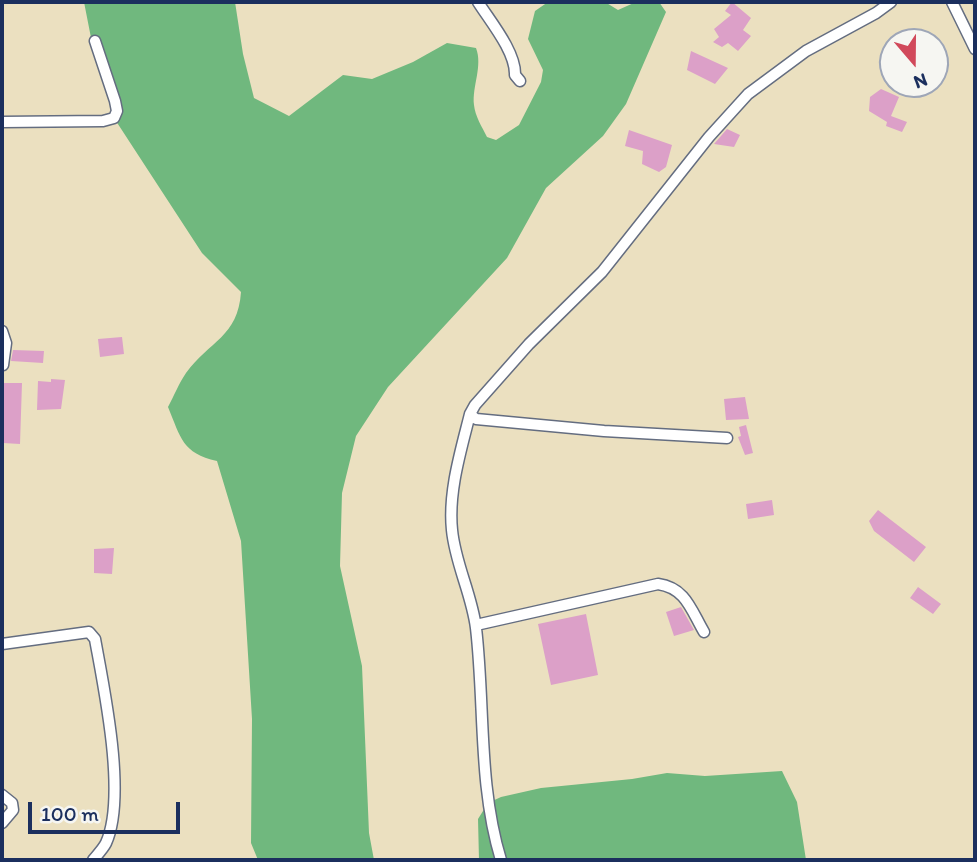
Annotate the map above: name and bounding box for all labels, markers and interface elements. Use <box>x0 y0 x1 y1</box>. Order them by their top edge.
north arrow <box>879 28 949 98</box>
text: N <box>911 68 931 94</box>
scale bar <box>32 788 184 832</box>
text: 100 m <box>41 801 99 826</box>

